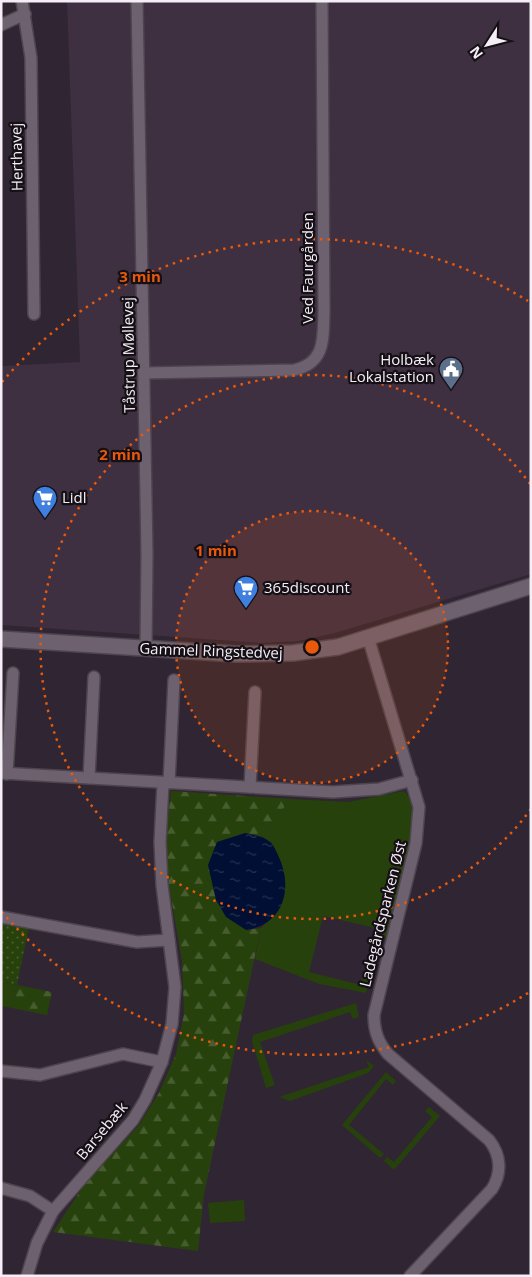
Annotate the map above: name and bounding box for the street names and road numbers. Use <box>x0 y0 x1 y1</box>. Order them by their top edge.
street label: Herthavej <box>5 123 27 191</box>
street label: Ved Faurgården <box>297 212 317 324</box>
street label: Tåstrup Møllevej <box>117 297 139 413</box>
street label: Gammel Ringstedvej <box>139 638 283 662</box>
street label: Ladegårdsparken Øst <box>354 839 410 989</box>
street label: Barsebæk <box>71 1097 131 1163</box>

